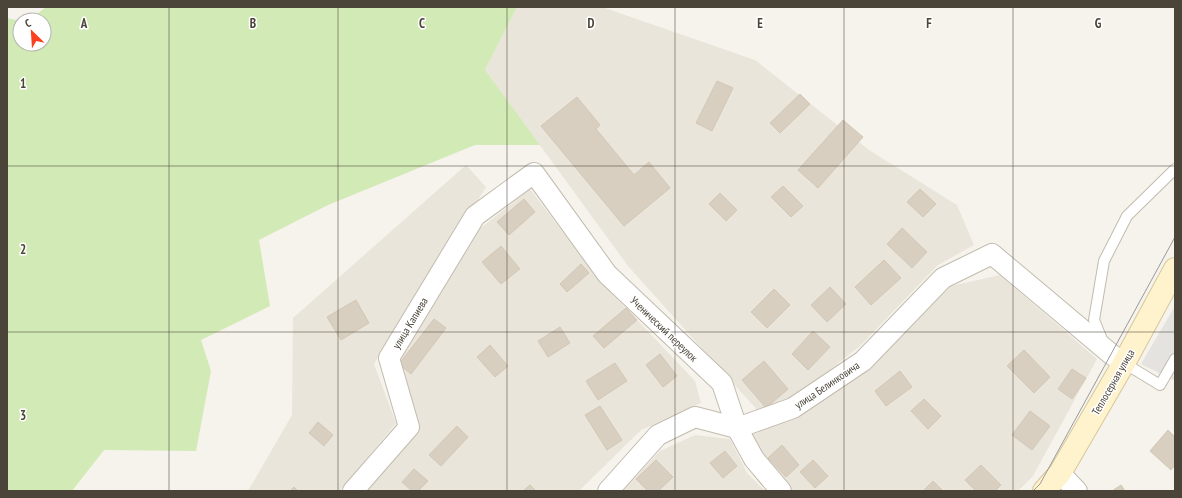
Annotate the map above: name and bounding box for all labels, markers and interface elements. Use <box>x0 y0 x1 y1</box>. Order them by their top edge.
north arrow <box>12 12 52 52</box>
text: A <box>80 15 88 32</box>
text: B <box>250 15 256 32</box>
text: C <box>419 15 425 32</box>
text: D <box>588 15 595 32</box>
text: E <box>757 15 763 32</box>
text: F <box>926 15 932 32</box>
text: G <box>1095 15 1102 32</box>
text: С <box>23 16 33 30</box>
text: 1 <box>20 75 26 92</box>
text: 2 <box>20 241 26 258</box>
street label: Ученический переулок <box>627 293 701 365</box>
street label: улица Капиева <box>389 295 431 351</box>
street label: Теплосерная улица <box>1089 347 1137 417</box>
street label: улица Белинковича <box>792 358 862 412</box>
text: 3 <box>20 407 26 424</box>

